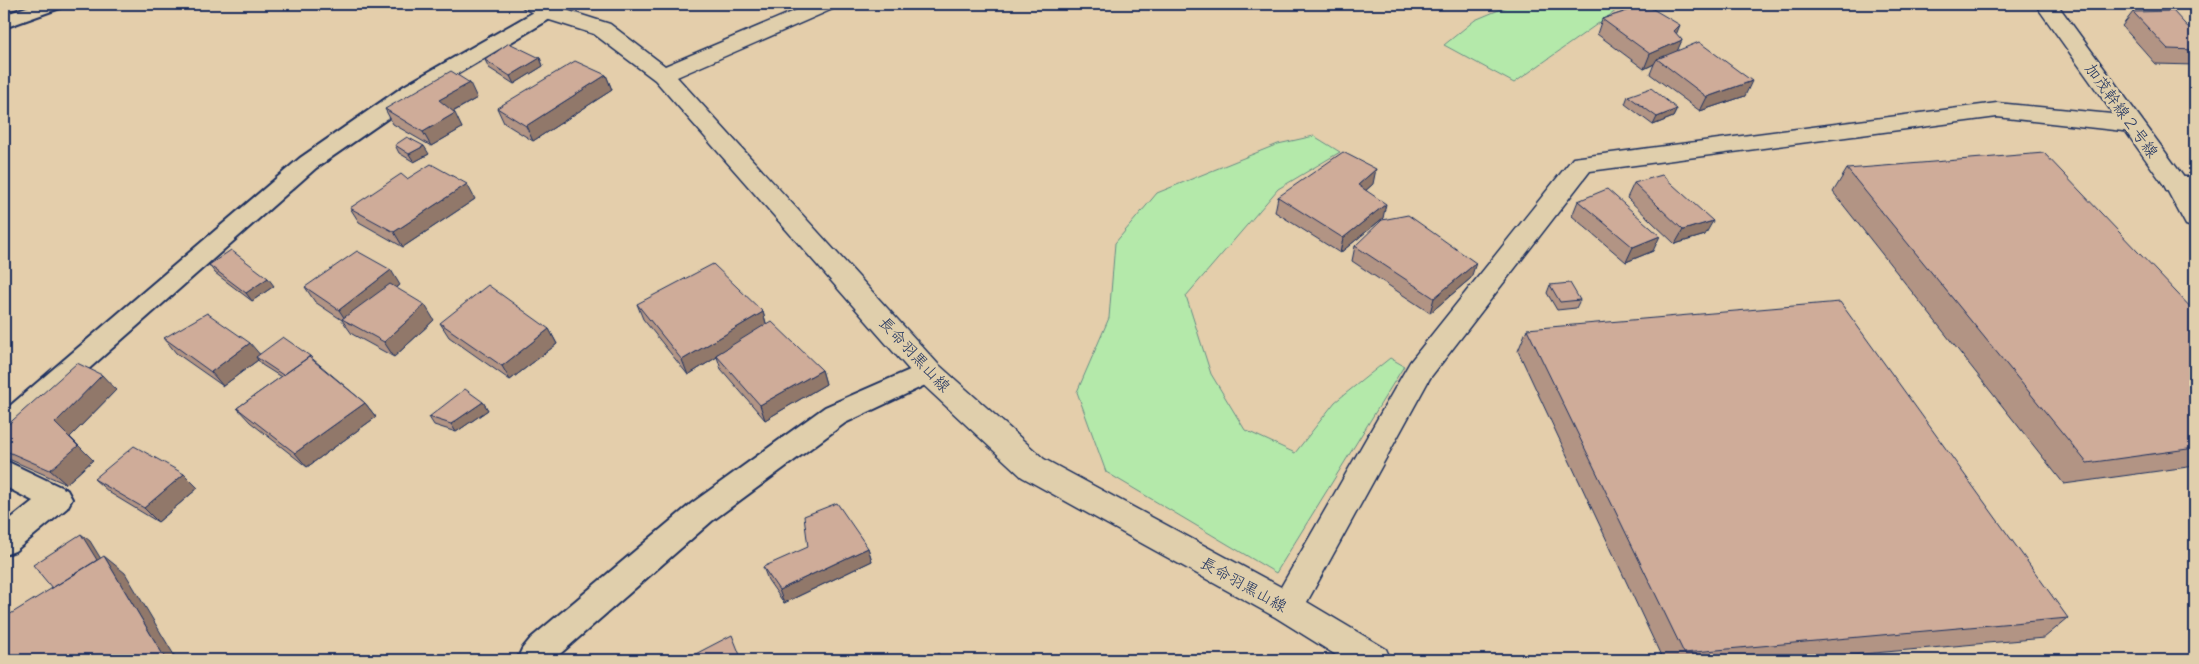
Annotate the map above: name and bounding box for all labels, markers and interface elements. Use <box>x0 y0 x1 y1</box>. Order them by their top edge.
street label: 加茂幹線２号線 <box>2078 58 2164 164</box>
street label: 長命羽黒山線 <box>872 311 956 399</box>
street label: 長命羽黒山線 <box>1195 551 1291 620</box>

